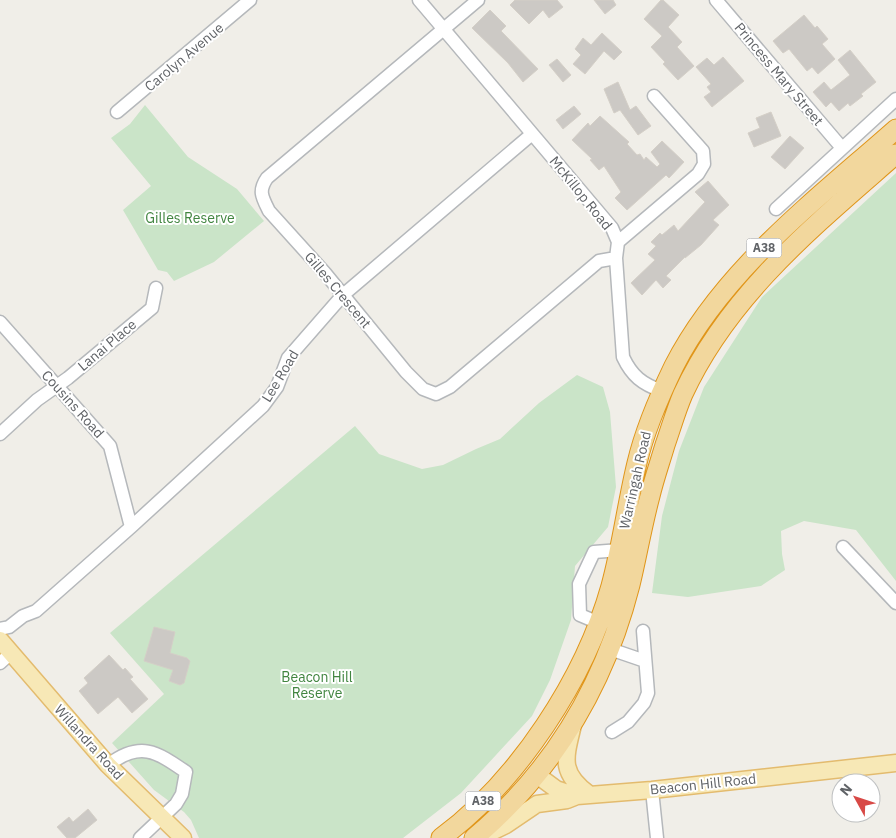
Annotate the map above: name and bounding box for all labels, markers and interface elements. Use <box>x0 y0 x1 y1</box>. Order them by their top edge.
street label: Carolyn Avenue <box>141 18 227 95</box>
street label: Princess Mary Street <box>731 19 827 129</box>
street label: McKillop Road <box>546 152 616 234</box>
park label: Gilles Reserve <box>145 209 235 227</box>
road number: A38 <box>746 238 782 258</box>
street label: Gilles Crescent <box>301 248 375 332</box>
street label: Lanai Place <box>74 315 140 375</box>
street label: Lee Road <box>257 347 303 405</box>
street label: Cousins Road <box>38 366 108 442</box>
street label: Warringah Road <box>615 429 655 531</box>
park label: Beacon Hill Reserve <box>281 668 353 702</box>
street label: Willandra Road <box>50 701 128 783</box>
street label: Beacon Hill Road <box>649 769 757 799</box>
north arrow <box>831 773 881 823</box>
text: N <box>836 780 856 799</box>
road number: A38 <box>466 791 500 810</box>

